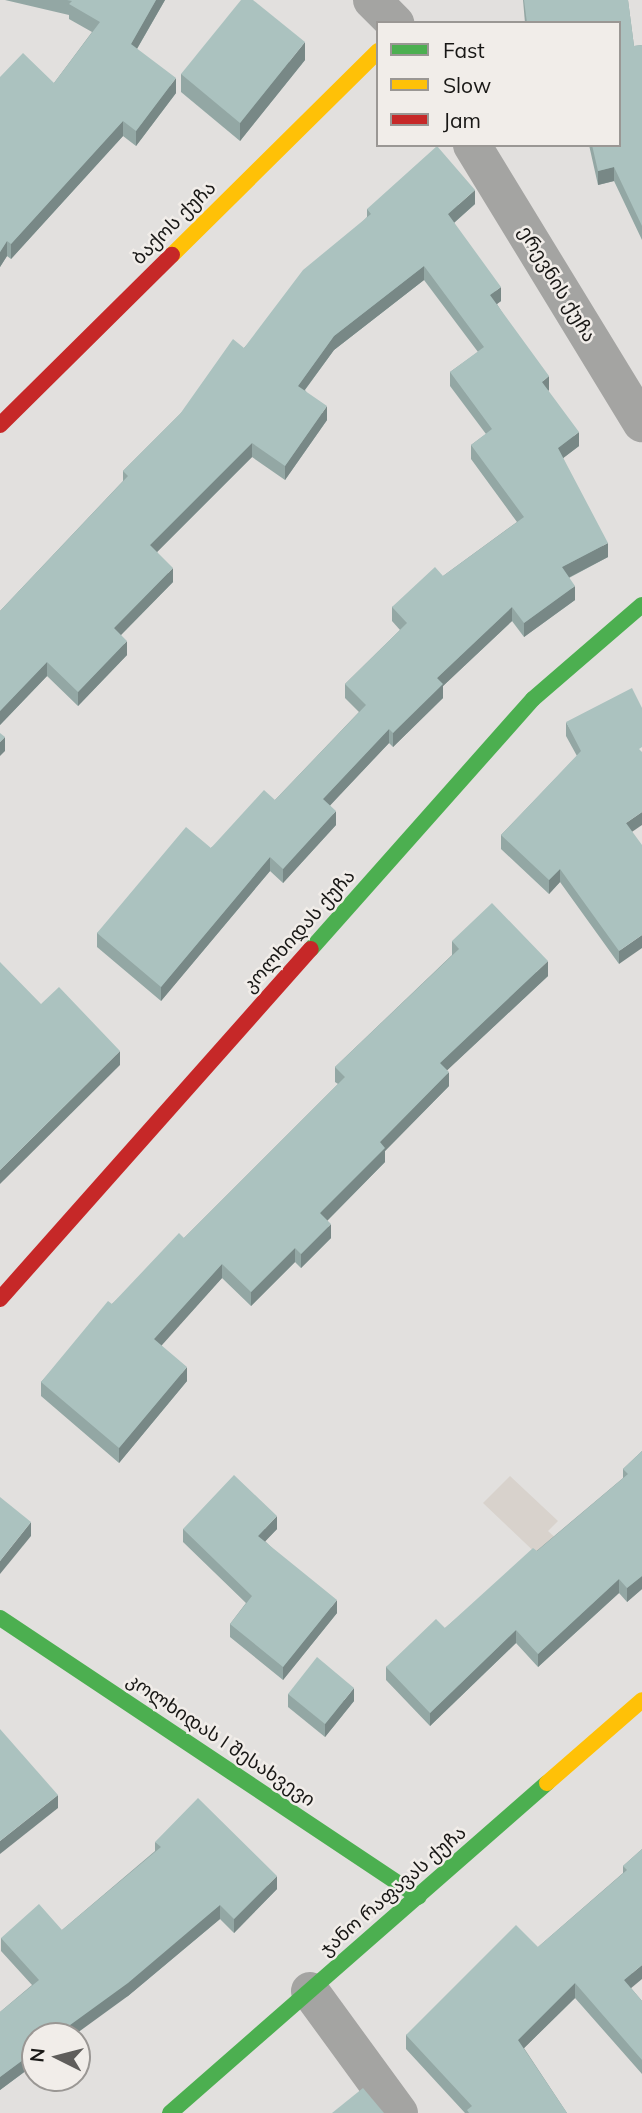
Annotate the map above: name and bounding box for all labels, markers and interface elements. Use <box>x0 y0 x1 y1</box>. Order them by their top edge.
legend <box>376 21 621 147</box>
text: Fast <box>443 37 485 63</box>
text: Slow <box>443 72 491 98</box>
text: Jam <box>443 107 481 133</box>
street label: ბაქოს ქუჩა <box>127 176 221 270</box>
street label: ერევნის ქუჩა <box>513 222 601 346</box>
street label: კოლხიდას ქუჩა <box>238 865 360 997</box>
street label: კოლხიდას I შესახვევი <box>123 1669 319 1811</box>
street label: ჯანო რაფავას ქუჩა <box>315 1821 471 1961</box>
north arrow <box>21 2022 91 2092</box>
text: N <box>24 2047 50 2063</box>

